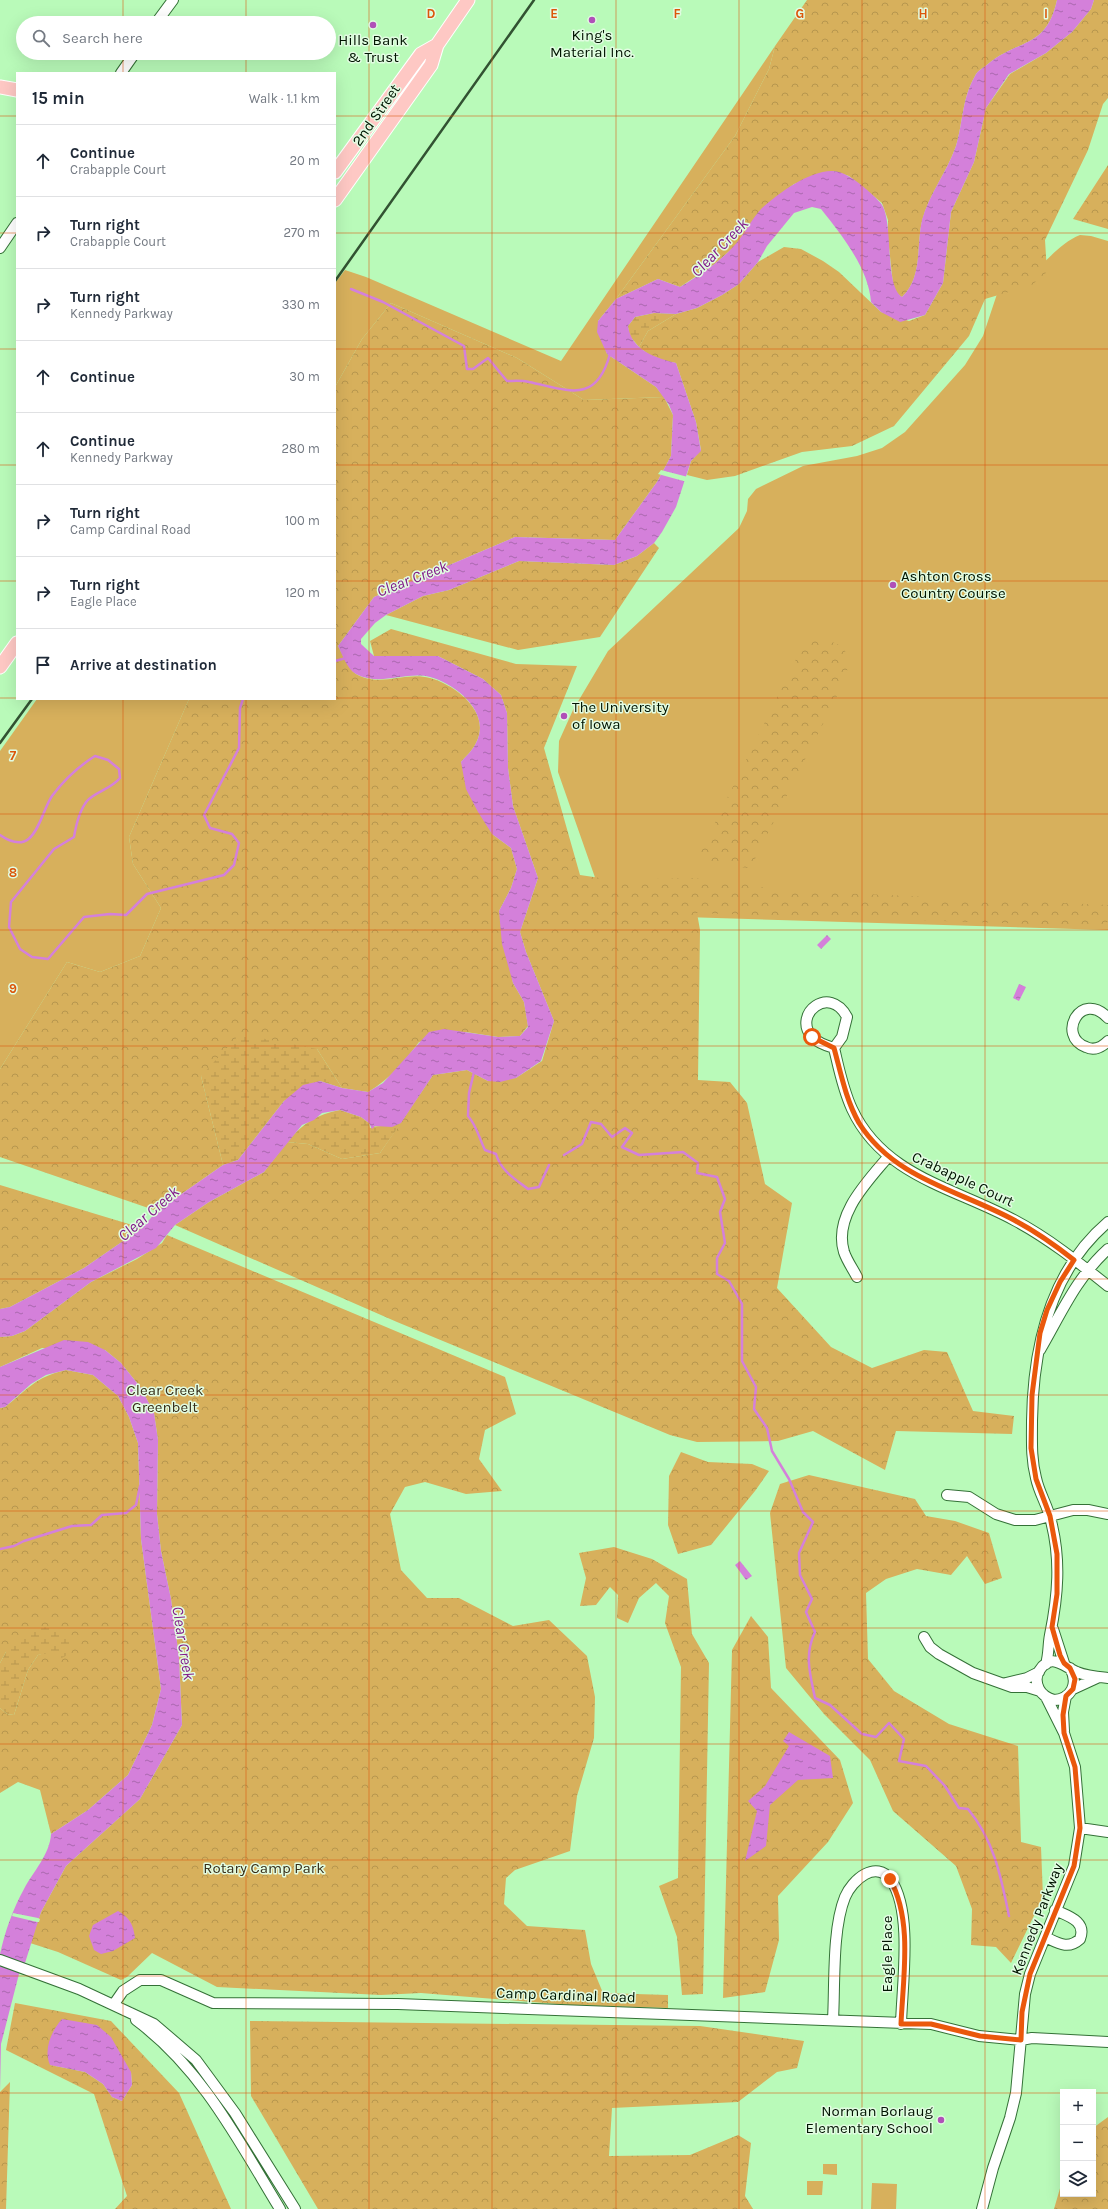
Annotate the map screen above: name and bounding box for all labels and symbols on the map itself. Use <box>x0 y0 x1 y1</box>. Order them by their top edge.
text: D <box>427 6 436 21</box>
text: E <box>550 6 558 21</box>
text: F <box>673 6 681 21</box>
text: G <box>796 6 804 21</box>
text: H <box>918 6 928 21</box>
text: I <box>1044 6 1048 21</box>
marker: King's Material Inc. <box>587 15 597 25</box>
marker: Hills Bank & Trust <box>368 20 378 30</box>
place label: King's Material Inc. <box>550 26 634 61</box>
place label: Hills Bank & Trust <box>338 31 408 66</box>
street label: 2nd Street <box>348 80 404 149</box>
water label: Clear Creek <box>687 213 753 281</box>
water label: Clear Creek <box>374 556 451 601</box>
place label: Ashton Cross Country Course <box>901 567 1006 602</box>
marker: Ashton Cross Country Course <box>888 580 898 590</box>
place label: The University of Iowa <box>572 698 669 733</box>
marker: The University of Iowa <box>559 711 569 721</box>
text: 7 <box>10 748 17 763</box>
text: 8 <box>9 865 17 880</box>
text: 9 <box>9 981 17 996</box>
route start <box>803 1028 821 1046</box>
street label: Crabapple Court <box>909 1147 1017 1211</box>
water label: Clear Creek <box>114 1181 183 1245</box>
park label: Clear Creek Greenbelt <box>127 1381 203 1416</box>
water label: Clear Creek <box>168 1605 199 1682</box>
park label: Rotary Camp Park <box>203 1859 325 1877</box>
street label: Kennedy Parkway <box>1007 1860 1067 1978</box>
route end <box>881 1870 899 1888</box>
street label: Eagle Place <box>878 1916 896 1992</box>
street label: Camp Cardinal Road <box>496 1984 636 2006</box>
place label: Norman Borlaug Elementary School <box>806 2102 934 2137</box>
marker: Norman Borlaug Elementary School <box>936 2115 946 2125</box>

